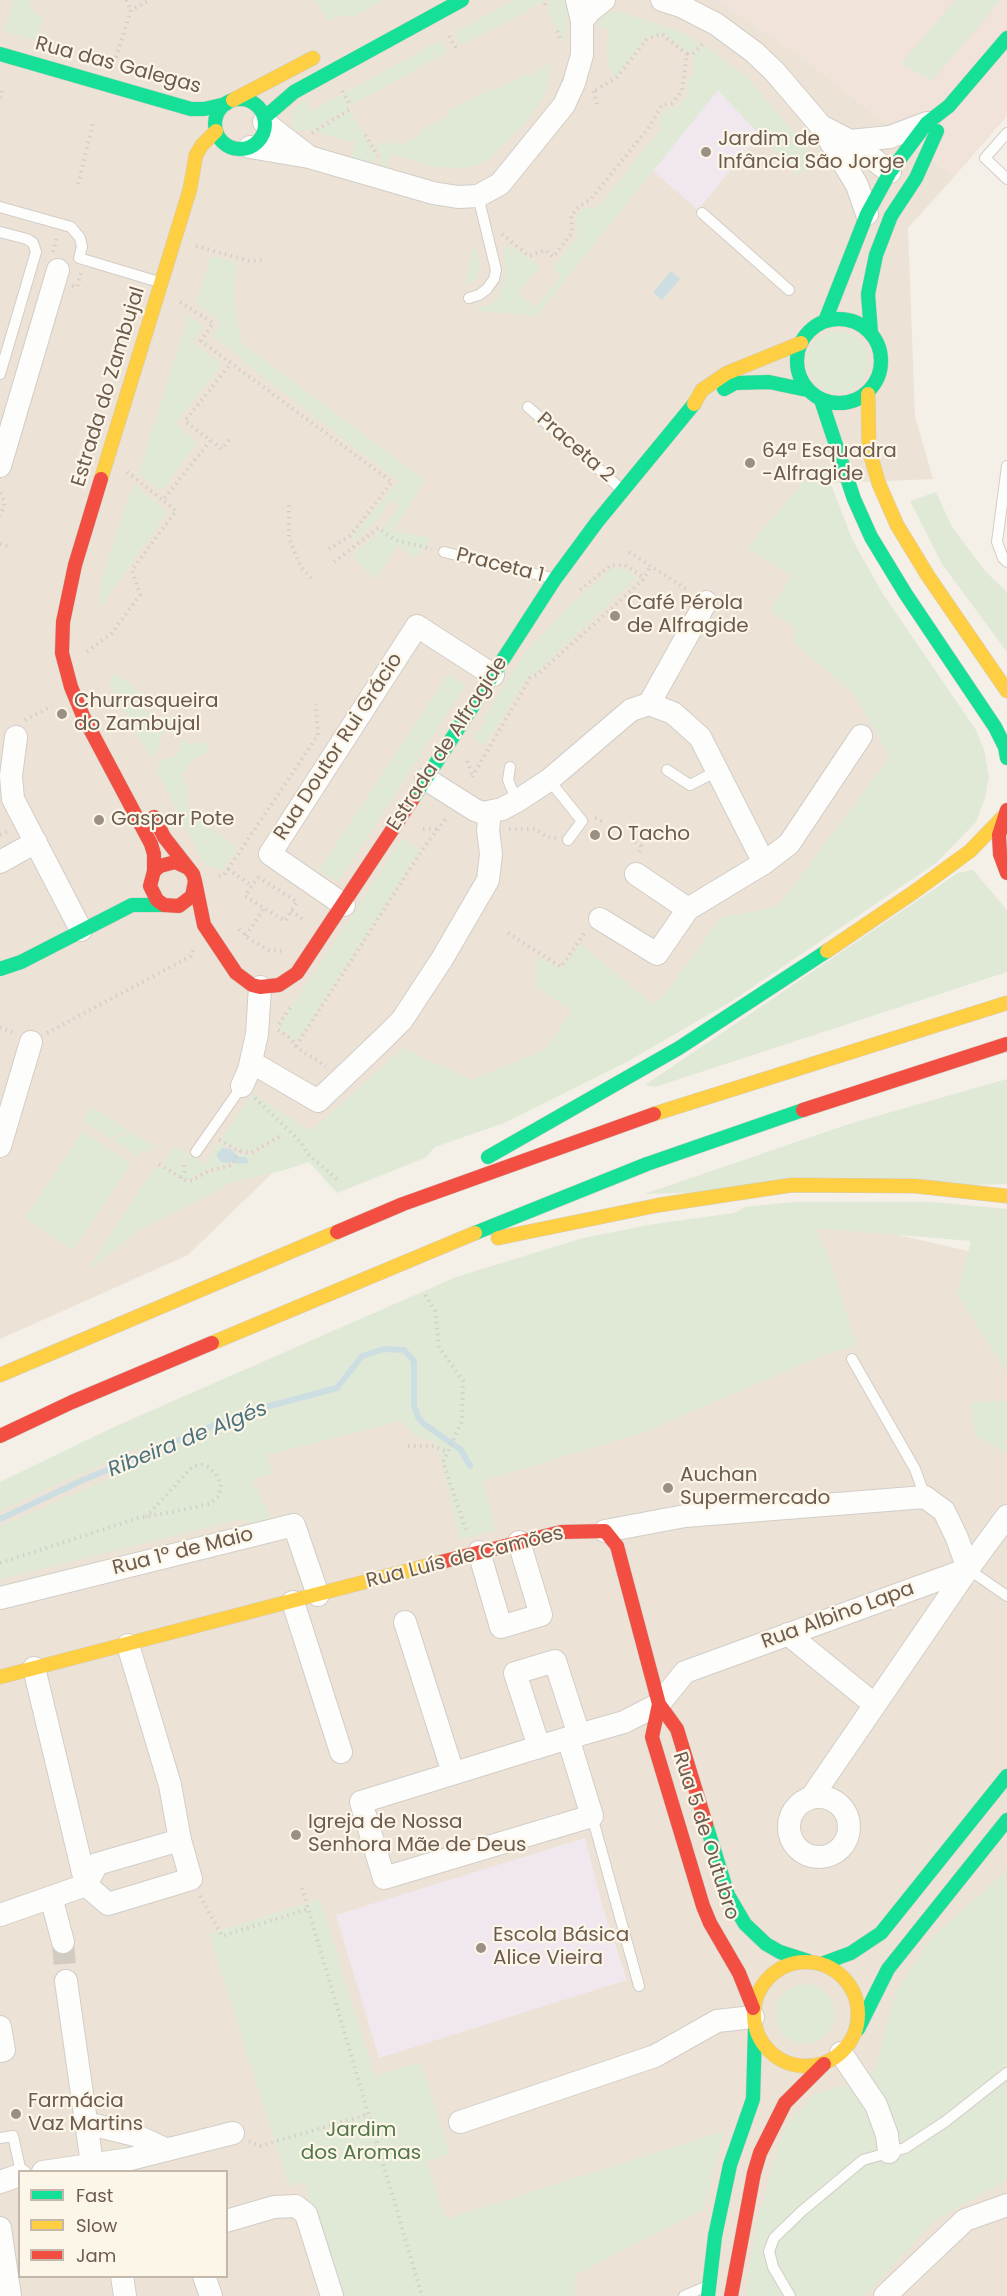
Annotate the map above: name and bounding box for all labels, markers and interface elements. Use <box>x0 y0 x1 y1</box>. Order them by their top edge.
street label: Rua das Galegas <box>33 32 203 100</box>
place label: Jardim de Infância São Jorge <box>718 128 905 175</box>
marker: Jardim de Infância São Jorge <box>699 145 713 159</box>
street label: Estrada do Zambujal <box>67 284 151 490</box>
street label: Praceta 2 <box>531 408 619 488</box>
place label: 64ª Esquadra -Alfragide <box>762 440 897 487</box>
marker: 64ª Esquadra -Alfragide <box>743 456 757 470</box>
street label: Praceta 1 <box>454 544 546 588</box>
place label: Café Pérola de Alfragide <box>627 592 749 639</box>
marker: Café Pérola de Alfragide <box>608 609 622 623</box>
street label: Rua Doutor Rui Grácio <box>270 649 408 845</box>
street label: Estrada de Alfragide <box>383 652 513 836</box>
place label: Churrasqueira do Zambujal <box>74 690 219 737</box>
marker: Churrasqueira do Zambujal <box>55 707 69 721</box>
place label: Gaspar Pote <box>111 808 234 832</box>
marker: Gaspar Pote <box>92 813 106 827</box>
place label: O Tacho <box>607 823 690 847</box>
marker: O Tacho <box>588 828 602 842</box>
water label: Ribeira de Algés <box>105 1397 271 1483</box>
place label: Auchan Supermercado <box>680 1464 830 1511</box>
marker: Auchan Supermercado <box>661 1481 675 1495</box>
street label: Rua Luís de Camões <box>364 1522 566 1594</box>
street label: Rua 1º de Maio <box>110 1523 256 1581</box>
street label: Rua Albino Lapa <box>758 1577 918 1655</box>
street label: Rua 5 de Outubro <box>666 1749 744 1923</box>
place label: Igreja de Nossa Senhora Mãe de Deus <box>308 1811 526 1858</box>
marker: Igreja de Nossa Senhora Mãe de Deus <box>289 1828 303 1842</box>
place label: Escola Básica Alice Vieira <box>493 1924 629 1971</box>
marker: Escola Básica Alice Vieira <box>474 1941 488 1955</box>
place label: Farmácia Vaz Martins <box>28 2090 143 2137</box>
marker: Farmácia Vaz Martins <box>9 2107 23 2121</box>
park label: Jardim dos Aromas <box>301 2119 421 2166</box>
legend <box>18 2170 228 2278</box>
text: Fast <box>76 2183 113 2208</box>
text: Slow <box>76 2213 117 2238</box>
text: Jam <box>76 2243 116 2268</box>

